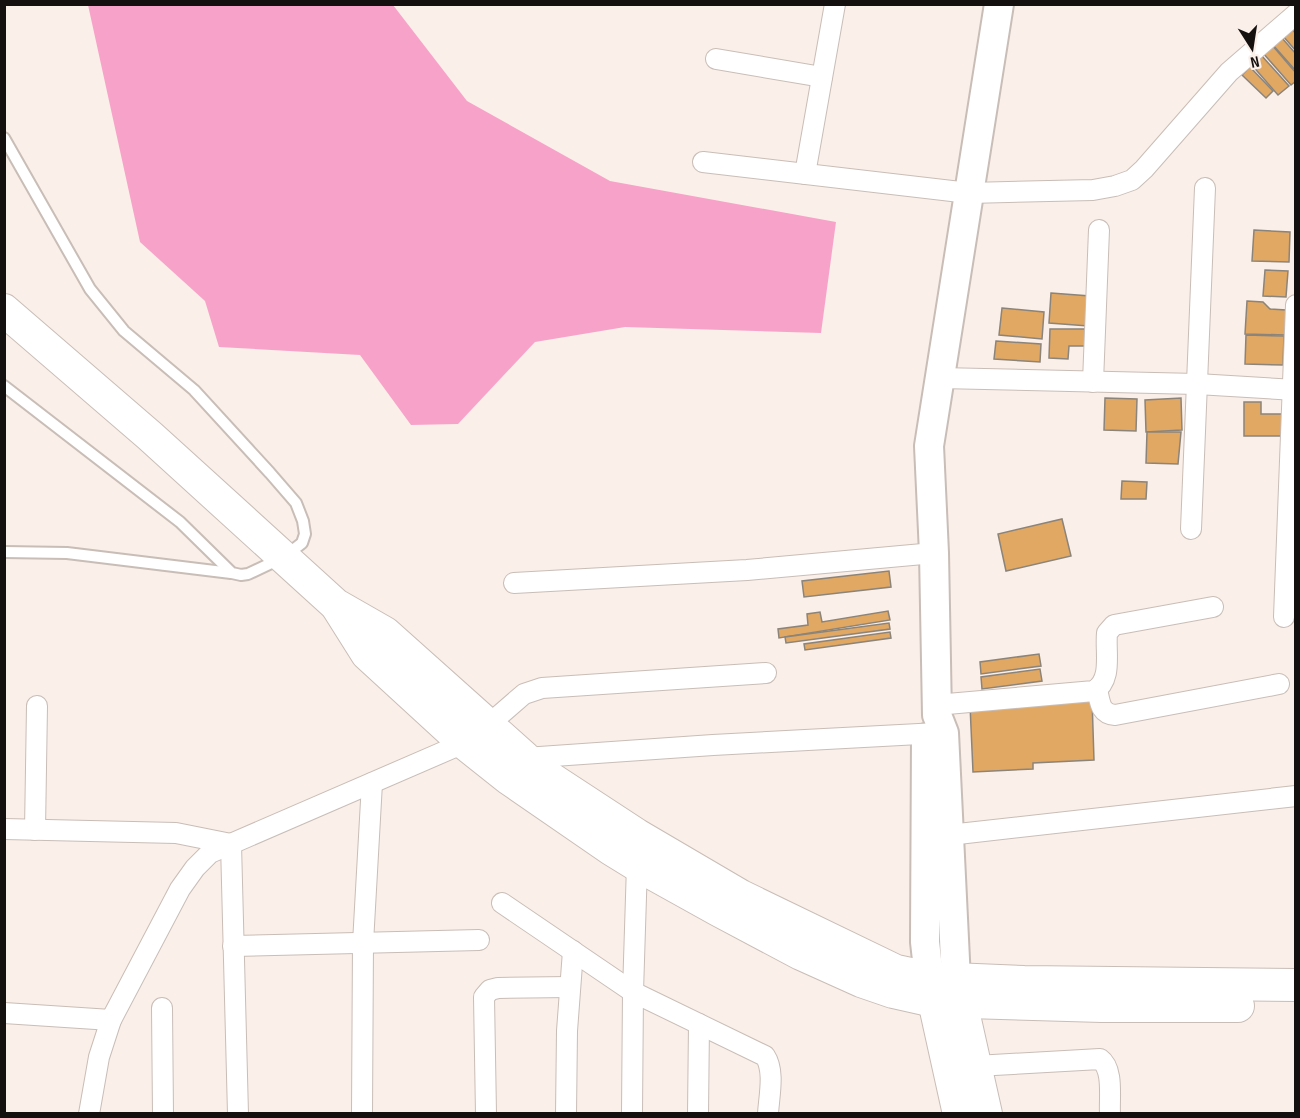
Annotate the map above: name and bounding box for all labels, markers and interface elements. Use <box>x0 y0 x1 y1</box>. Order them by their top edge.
north arrow <box>1222 18 1282 78</box>
text: N <box>1249 51 1261 71</box>

